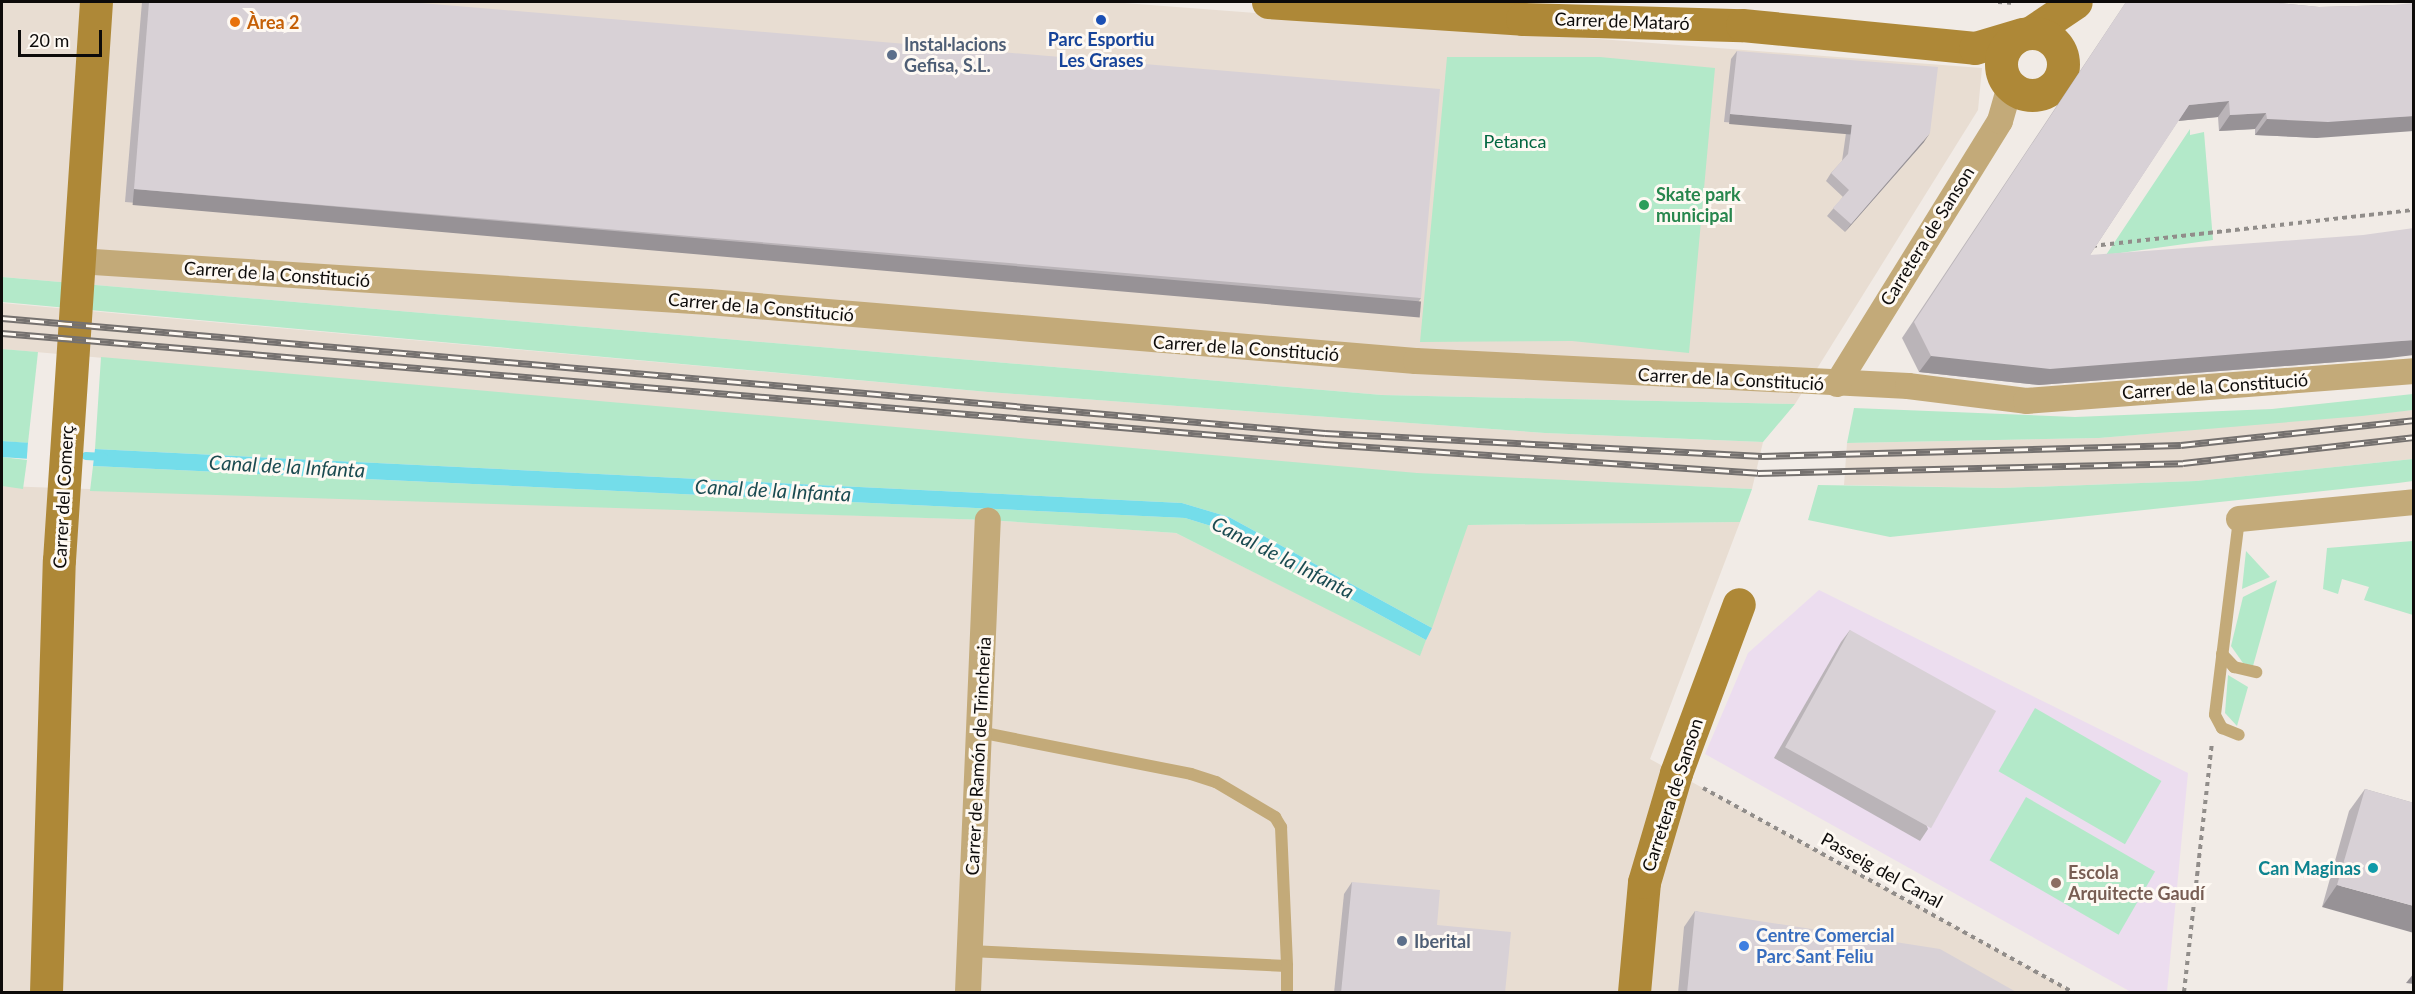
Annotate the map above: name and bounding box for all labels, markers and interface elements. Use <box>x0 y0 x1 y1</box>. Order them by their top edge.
street label: Carrer de Mataró <box>1554 8 1690 34</box>
place label: Àrea 2 <box>247 11 299 33</box>
marker: Parc Esportiu Les Grases <box>1094 13 1108 27</box>
marker: Àrea 2 <box>228 15 242 29</box>
scale bar <box>21 18 105 56</box>
text: 20 m <box>29 29 69 51</box>
place label: Parc Esportiu Les Grases <box>1048 29 1154 72</box>
place label: Instal·lacions Gefisa, S.L. <box>904 34 1007 76</box>
marker: Instal·lacions Gefisa, S.L. <box>885 48 899 62</box>
park label: Petanca <box>1484 130 1546 152</box>
street label: Carretera de Sanson <box>1875 162 1979 310</box>
place label: Skate park municipal <box>1656 184 1741 226</box>
marker: Skate park municipal <box>1637 198 1651 212</box>
street label: Carrer de la Constitució <box>183 257 371 291</box>
street label: Carrer de la Constitució <box>667 288 855 326</box>
street label: Carrer de la Constitució <box>1152 331 1340 365</box>
street label: Carrer de la Constitució <box>1637 363 1825 395</box>
street label: Carrer de la Constitució <box>2121 369 2309 403</box>
street label: Carrer del Comerç <box>48 425 78 569</box>
water label: Canal de la Infanta <box>208 450 366 482</box>
water label: Canal de la Infanta <box>694 474 852 506</box>
water label: Canal de la Infanta <box>1208 511 1358 603</box>
street label: Carrer de Ramón de Trincheria <box>961 636 995 876</box>
street label: Carretera de Sanson <box>1637 716 1707 874</box>
street label: Passeig del Canal <box>1818 828 1946 912</box>
place label: Can Maginas <box>2258 857 2361 879</box>
marker: Can Maginas <box>2366 861 2380 875</box>
place label: Escola Arquitecte Gaudí <box>2068 862 2205 904</box>
marker: Escola Arquitecte Gaudí <box>2049 876 2063 890</box>
place label: Centre Comercial Parc Sant Feliu <box>1756 925 1895 968</box>
place label: Iberital <box>1414 930 1471 952</box>
marker: Iberital <box>1395 934 1409 948</box>
marker: Centre Comercial Parc Sant Feliu <box>1737 939 1751 953</box>

